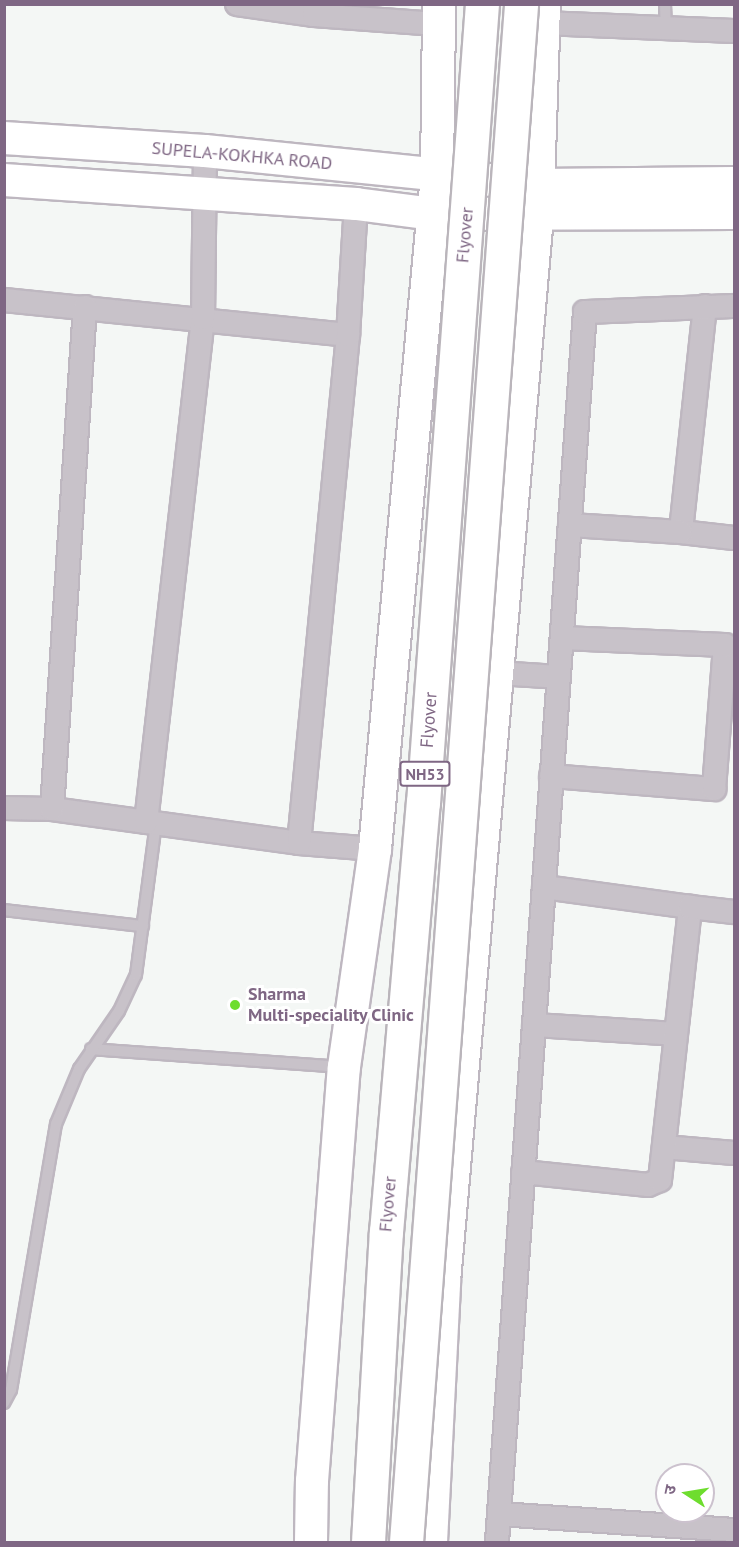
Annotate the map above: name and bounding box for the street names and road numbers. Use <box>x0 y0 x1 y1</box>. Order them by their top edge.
street label: SUPELA-KOKHKA ROAD <box>150 137 334 175</box>
street label: Flyover <box>452 206 478 264</box>
street label: Flyover <box>416 691 442 749</box>
road number: NH53 <box>398 761 452 787</box>
street label: Flyover <box>375 1175 401 1233</box>

